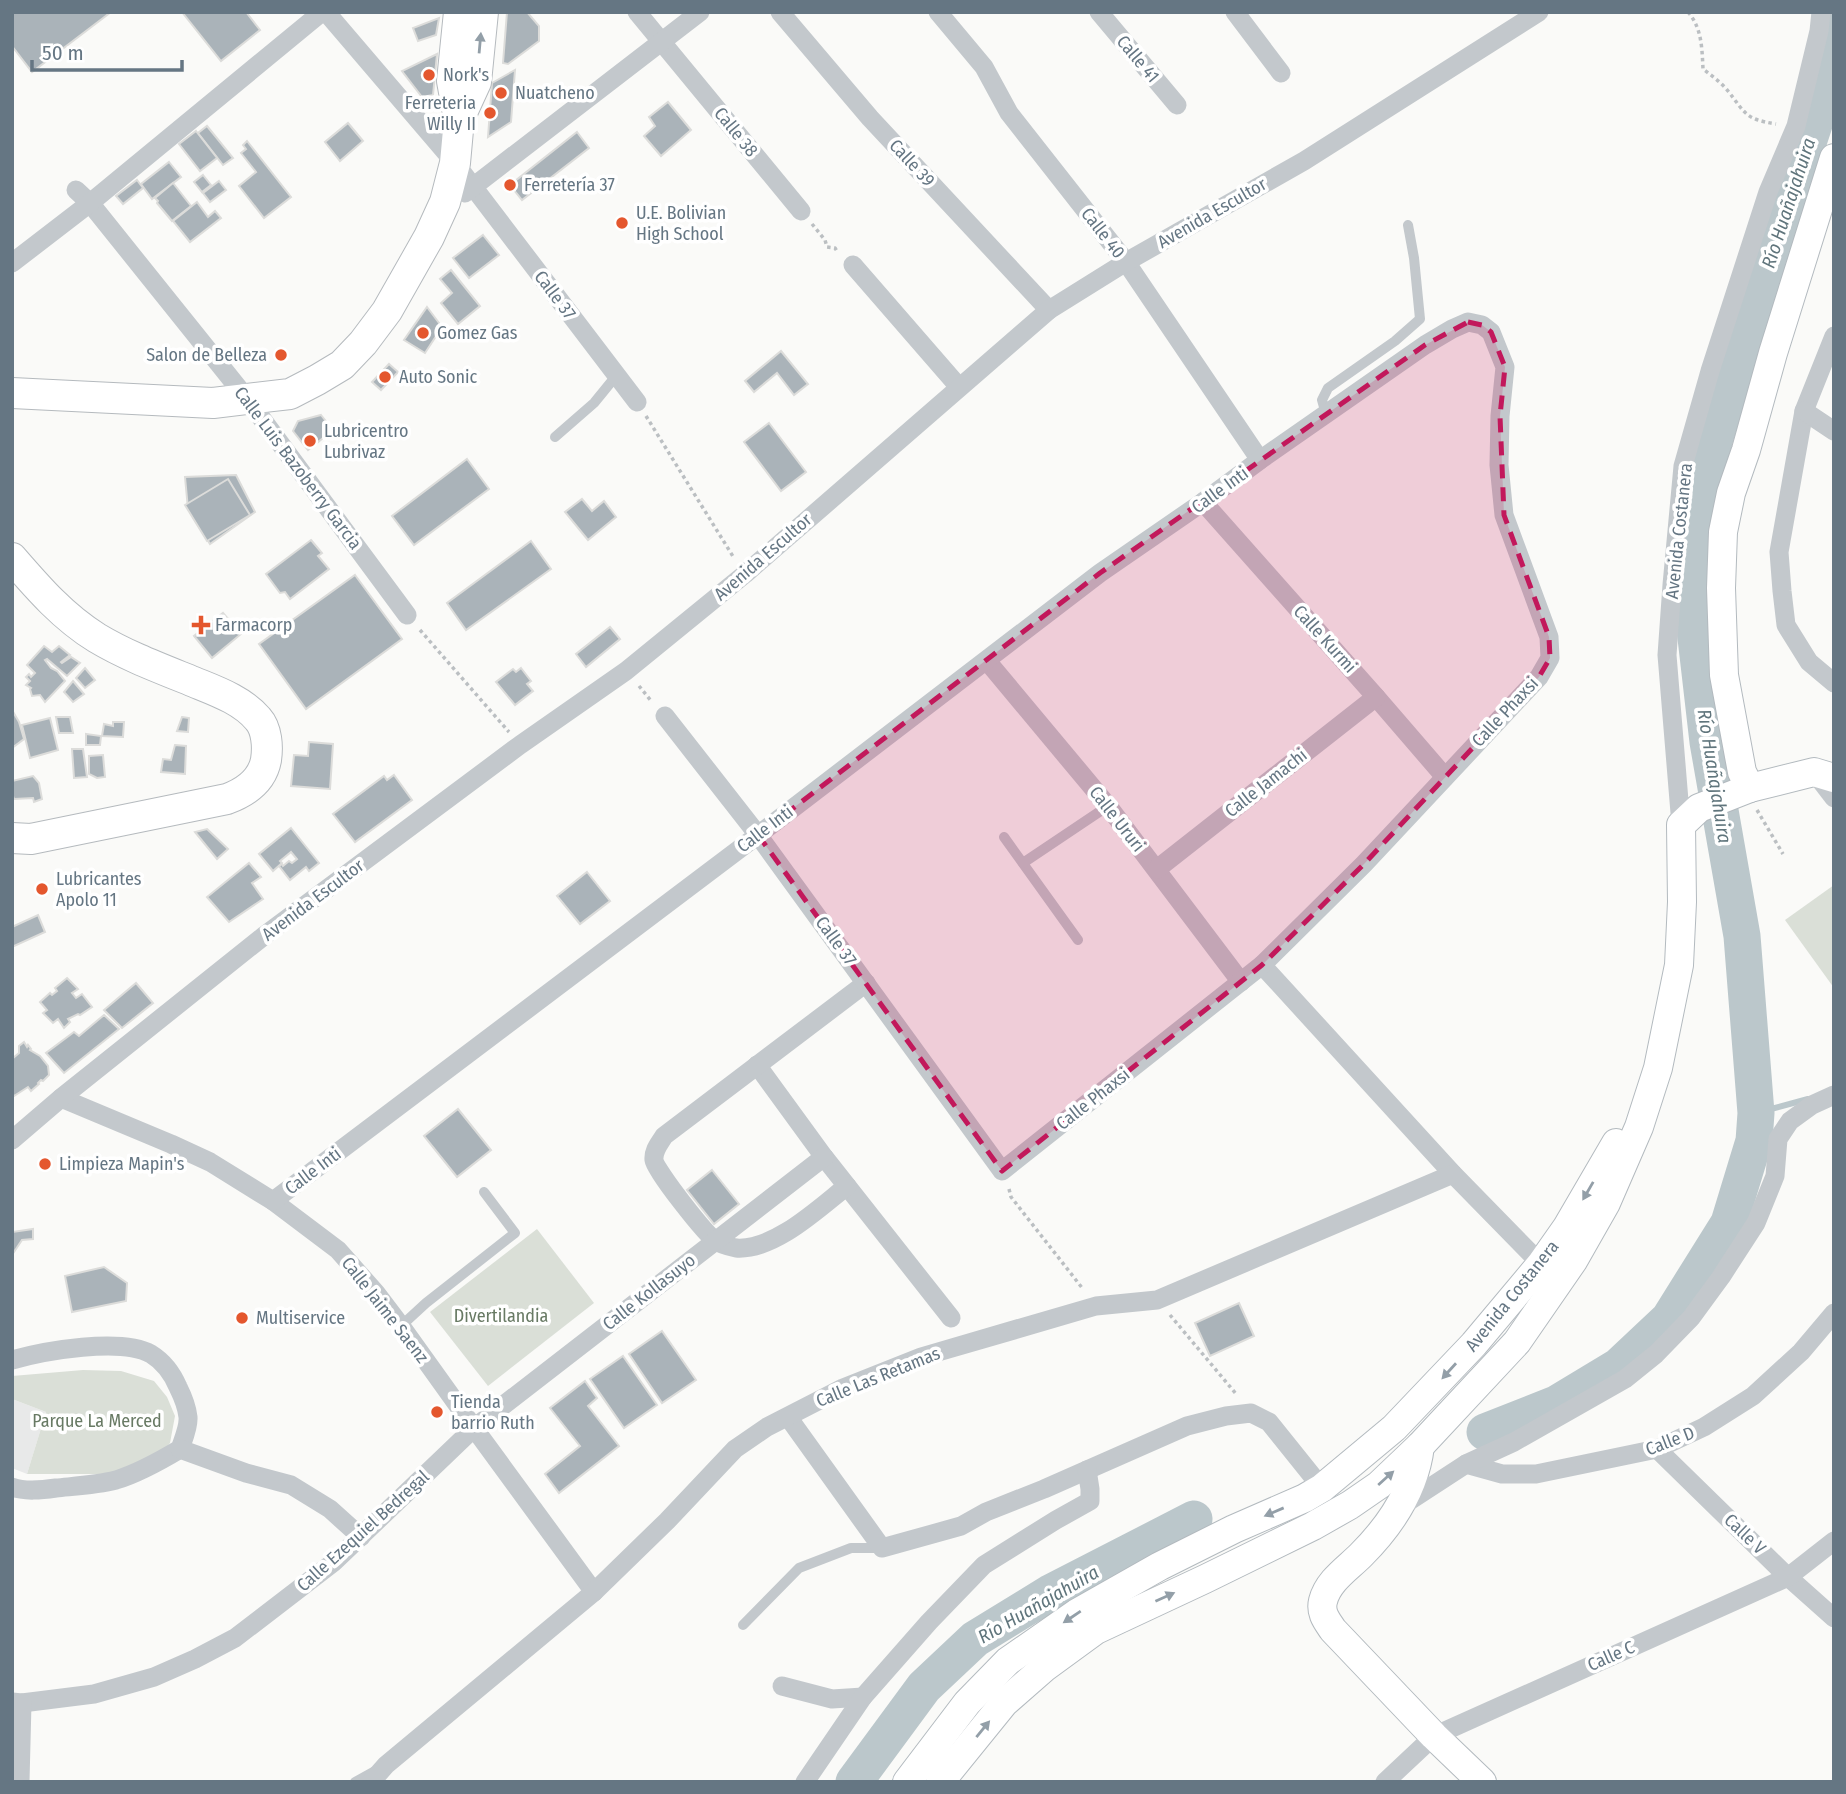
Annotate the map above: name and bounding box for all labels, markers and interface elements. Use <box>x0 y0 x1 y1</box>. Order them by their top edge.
scale bar <box>32 28 182 72</box>
street label: Calle 41 <box>1112 31 1164 87</box>
one-way arrow <box>475 32 486 54</box>
text: 50 m <box>42 40 84 66</box>
place label: Nork's <box>443 64 490 86</box>
marker: Nork's <box>421 67 437 83</box>
place label: Nuatcheno <box>515 82 595 104</box>
marker: Nuatcheno <box>493 85 509 101</box>
place label: Ferreteria Willy II <box>405 92 476 135</box>
street label: Calle 38 <box>709 103 763 161</box>
marker: Ferreteria Willy II <box>482 105 498 121</box>
street label: Calle 39 <box>885 135 939 191</box>
water label: Río Huañajahuira <box>1757 135 1820 271</box>
street label: Avenida Escultor <box>1154 173 1271 253</box>
place label: Ferretería 37 <box>524 174 615 196</box>
marker: Ferretería 37 <box>502 177 518 193</box>
place label: U.E. Bolivian High School <box>636 202 726 245</box>
street label: Calle 40 <box>1076 203 1130 263</box>
marker: U.E. Bolivian High School <box>614 215 630 231</box>
street label: Calle 37 <box>530 266 580 324</box>
place label: Gomez Gas <box>437 322 518 344</box>
marker: Gomez Gas <box>415 325 431 341</box>
place label: Salon de Belleza <box>146 344 267 366</box>
marker: Salon de Belleza <box>273 347 289 363</box>
place label: Auto Sonic <box>399 366 478 388</box>
marker: Auto Sonic <box>377 369 393 385</box>
street label: Calle Luis Bazoberry Garcia <box>230 382 366 554</box>
place label: Lubricentro Lubrivaz <box>324 420 408 463</box>
marker: Lubricentro Lubrivaz <box>302 433 318 449</box>
street label: Calle Inti <box>1187 462 1253 518</box>
street label: Avenida Costanera <box>1661 462 1697 600</box>
street label: Avenida Escultor <box>710 508 817 605</box>
street label: Calle Kurmi <box>1289 601 1361 677</box>
place label: Farmacorp <box>215 614 292 636</box>
marker: Farmacorp <box>193 617 209 633</box>
street label: Calle Phaxsi <box>1467 672 1543 752</box>
water label: Río Huañajahuira <box>1693 707 1736 845</box>
street label: Calle Jamachi <box>1221 744 1311 822</box>
street label: Calle Ururi <box>1085 782 1149 856</box>
street label: Calle Inti <box>733 801 797 857</box>
street label: Avenida Escultor <box>258 854 369 946</box>
place label: Lubricantes Apolo 11 <box>56 868 142 911</box>
marker: Lubricantes Apolo 11 <box>34 881 50 897</box>
street label: Calle 37 <box>811 912 861 970</box>
street label: Calle Phaxsi <box>1052 1063 1134 1135</box>
street label: Calle Inti <box>281 1143 345 1199</box>
place label: Limpieza Mapin's <box>59 1153 185 1175</box>
marker: Limpieza Mapin's <box>37 1156 53 1172</box>
one-way arrow <box>1582 1181 1594 1201</box>
street label: Avenida Costanera <box>1461 1236 1564 1356</box>
street label: Calle Kollasuyo <box>598 1249 700 1335</box>
street label: Calle Jaime Saenz <box>337 1253 433 1367</box>
park label: Divertilandia <box>454 1305 548 1327</box>
place label: Multiservice <box>256 1307 345 1329</box>
marker: Multiservice <box>234 1310 250 1326</box>
street label: Calle Las Retamas <box>813 1342 944 1412</box>
one-way arrow <box>1442 1362 1458 1379</box>
place label: Tienda barrio Ruth <box>451 1391 535 1434</box>
marker: Tienda barrio Ruth <box>429 1404 445 1420</box>
park label: Parque La Merced <box>32 1410 162 1432</box>
street label: Calle D <box>1642 1422 1698 1460</box>
street label: Calle Ezequiel Bedregal <box>292 1466 434 1596</box>
one-way arrow <box>1377 1470 1394 1486</box>
one-way arrow <box>1263 1506 1284 1517</box>
street label: Calle V <box>1720 1509 1771 1560</box>
water label: Río Huañajahuira <box>974 1561 1103 1648</box>
one-way arrow <box>1155 1592 1176 1603</box>
one-way arrow <box>1063 1610 1081 1624</box>
street label: Calle C <box>1584 1636 1638 1676</box>
one-way arrow <box>975 1720 990 1737</box>

